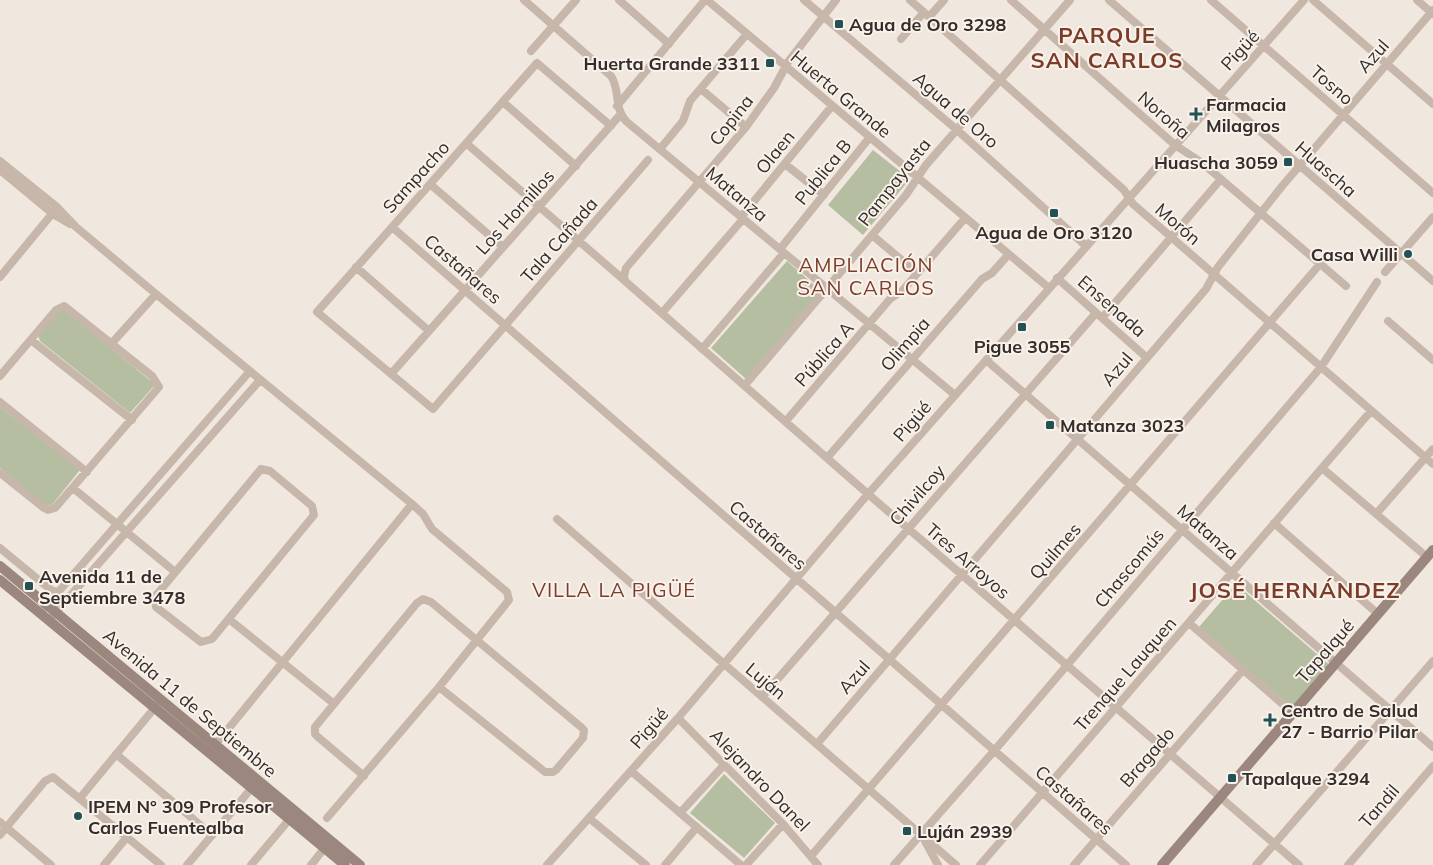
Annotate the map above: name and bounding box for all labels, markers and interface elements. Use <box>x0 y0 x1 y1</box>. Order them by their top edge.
place label: Agua de Oro 3298 <box>849 13 1006 36</box>
marker: Agua de Oro 3298 <box>833 18 845 30</box>
district label: PARQUE SAN CARLOS <box>1031 21 1183 74</box>
street label: Pigüé <box>1216 25 1264 75</box>
street label: Azul <box>1352 34 1394 78</box>
street label: Huerta Grande <box>786 45 896 143</box>
place label: Huerta Grande 3311 <box>584 52 760 75</box>
marker: Huerta Grande 3311 <box>764 57 776 69</box>
street label: Tosno <box>1306 60 1358 110</box>
street label: Agua de Oro <box>909 67 1003 153</box>
street label: Noroña <box>1133 86 1195 144</box>
street label: Copina <box>704 90 758 150</box>
place label: Farmacia Milagros <box>1206 93 1286 137</box>
marker: Farmacia Milagros <box>1190 108 1202 120</box>
street label: Olaen <box>751 126 799 178</box>
street label: Pampayasta <box>852 133 936 231</box>
street label: Publica B <box>790 134 856 210</box>
street label: Sampacho <box>378 136 454 218</box>
street label: Huascha <box>1290 136 1362 202</box>
place label: Huascha 3059 <box>1154 151 1278 174</box>
marker: Huascha 3059 <box>1282 156 1294 168</box>
street label: Matanza <box>701 161 773 227</box>
street label: Los Hornillos <box>471 165 559 259</box>
street label: Tala Cañada <box>516 193 602 287</box>
street label: Morón <box>1150 198 1206 250</box>
marker: Agua de Oro 3120 <box>1048 207 1060 219</box>
place label: Agua de Oro 3120 <box>975 221 1133 244</box>
street label: Castañares <box>420 229 507 309</box>
place label: Casa Willi <box>1311 243 1398 266</box>
marker: Casa Willi <box>1402 248 1414 260</box>
district label: AMPLIACIÓN SAN CARLOS <box>797 252 935 300</box>
street label: Ensenada <box>1073 270 1151 342</box>
street label: Olimpia <box>875 312 935 376</box>
street label: Pública A <box>789 317 859 391</box>
marker: Pigue 3055 <box>1016 321 1028 333</box>
place label: Pigue 3055 <box>974 335 1071 358</box>
street label: Azul <box>1096 347 1138 391</box>
street label: Pigüé <box>888 396 936 446</box>
place label: Matanza 3023 <box>1060 414 1184 437</box>
marker: Matanza 3023 <box>1044 419 1056 431</box>
street label: Chivilcoy <box>884 459 950 530</box>
street label: Castañares <box>725 495 812 575</box>
street label: Matanza <box>1173 499 1243 565</box>
street label: Tres Arroyos <box>921 518 1015 604</box>
street label: Quilmes <box>1024 518 1086 584</box>
street label: Chascomús <box>1089 524 1169 612</box>
place label: Avenida 11 de Septiembre 3478 <box>39 565 185 609</box>
district label: JOSÉ HERNÁNDEZ <box>1189 576 1401 604</box>
district label: VILLA LA PIGÜÉ <box>532 577 696 602</box>
marker: Avenida 11 de Septiembre 3478 <box>23 580 35 592</box>
street label: Trenque Lauquen <box>1069 612 1181 736</box>
street label: Tapalqué <box>1291 614 1359 688</box>
street label: Avenida 11 de Septiembre <box>98 624 282 782</box>
street label: Azul <box>833 655 875 699</box>
street label: Luján <box>741 658 791 704</box>
place label: Centro de Salud 27 - Barrio Pilar <box>1281 699 1419 743</box>
street label: Pigüé <box>625 703 673 753</box>
marker: Centro de Salud 27 - Barrio Pilar <box>1263 713 1277 727</box>
street label: Bragado <box>1115 722 1179 792</box>
street label: Alejandro Danel <box>705 724 815 836</box>
street label: Castañares <box>1031 760 1118 840</box>
place label: Tapalque 3294 <box>1242 767 1370 790</box>
marker: Tapalque 3294 <box>1226 772 1238 784</box>
street label: Tandil <box>1354 780 1404 832</box>
place label: IPEM N° 309 Profesor Carlos Fuentealba <box>88 795 272 839</box>
marker: IPEM N° 309 Profesor Carlos Fuentealba <box>72 810 84 822</box>
place label: Luján 2939 <box>917 820 1012 843</box>
marker: Luján 2939 <box>901 825 913 837</box>

